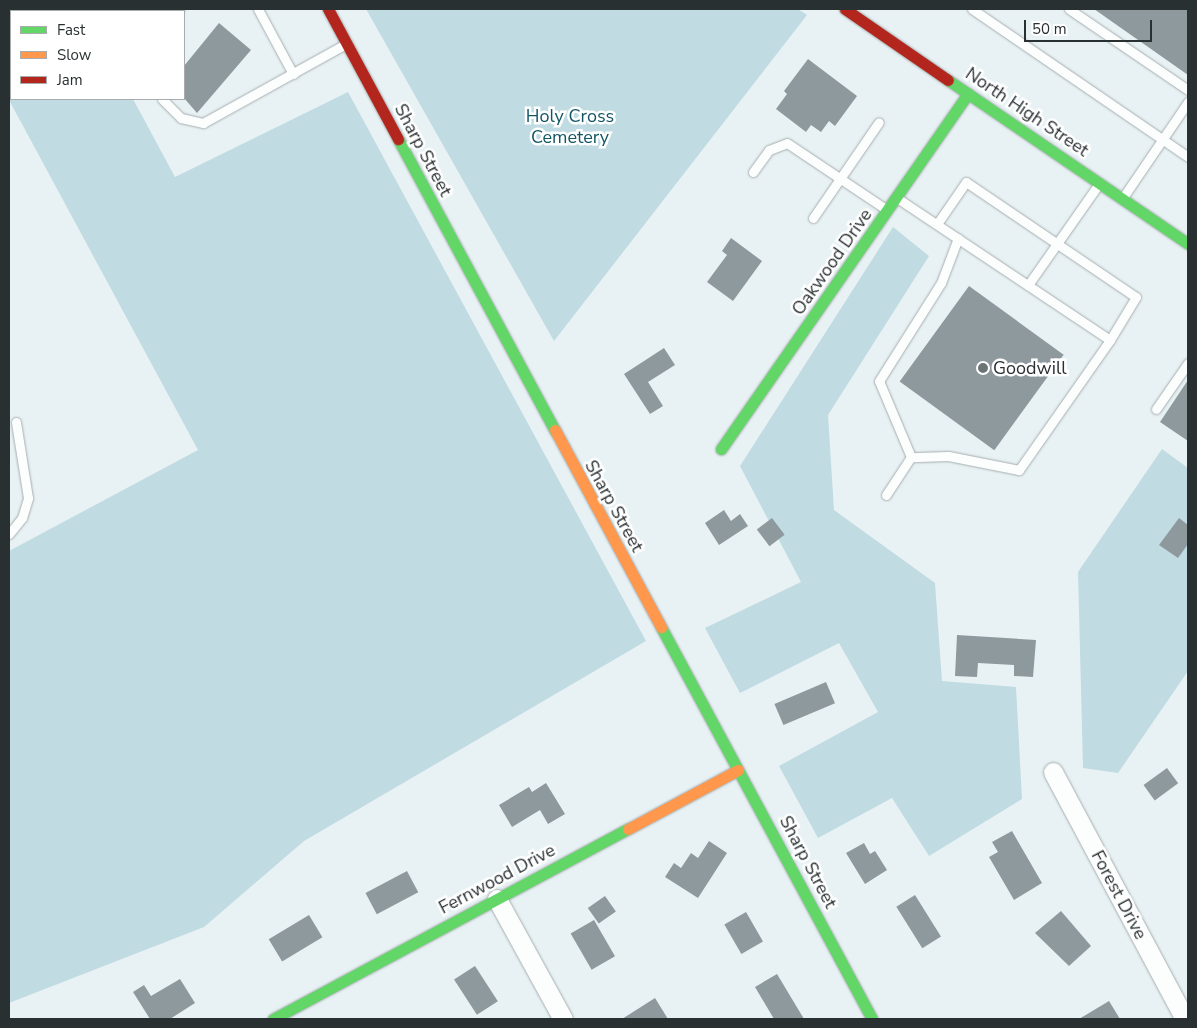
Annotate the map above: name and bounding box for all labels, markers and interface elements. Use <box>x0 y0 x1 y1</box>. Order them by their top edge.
legend <box>10 10 185 100</box>
scale bar <box>1027 10 1154 42</box>
text: 50 m <box>1032 19 1067 39</box>
text: Fast <box>57 20 85 40</box>
text: Slow <box>57 45 91 65</box>
street label: North High Street <box>961 63 1093 161</box>
text: Jam <box>57 70 83 90</box>
street label: Sharp Street <box>390 100 456 200</box>
park label: Holy Cross Cemetery <box>526 106 614 148</box>
street label: Oakwood Drive <box>787 205 877 319</box>
place label: Goodwill <box>993 357 1067 379</box>
marker: Goodwill <box>977 362 989 374</box>
street label: Sharp Street <box>580 456 648 556</box>
street label: Sharp Street <box>775 812 841 912</box>
street label: Fernwood Drive <box>435 839 559 919</box>
street label: Forest Drive <box>1087 847 1151 943</box>

